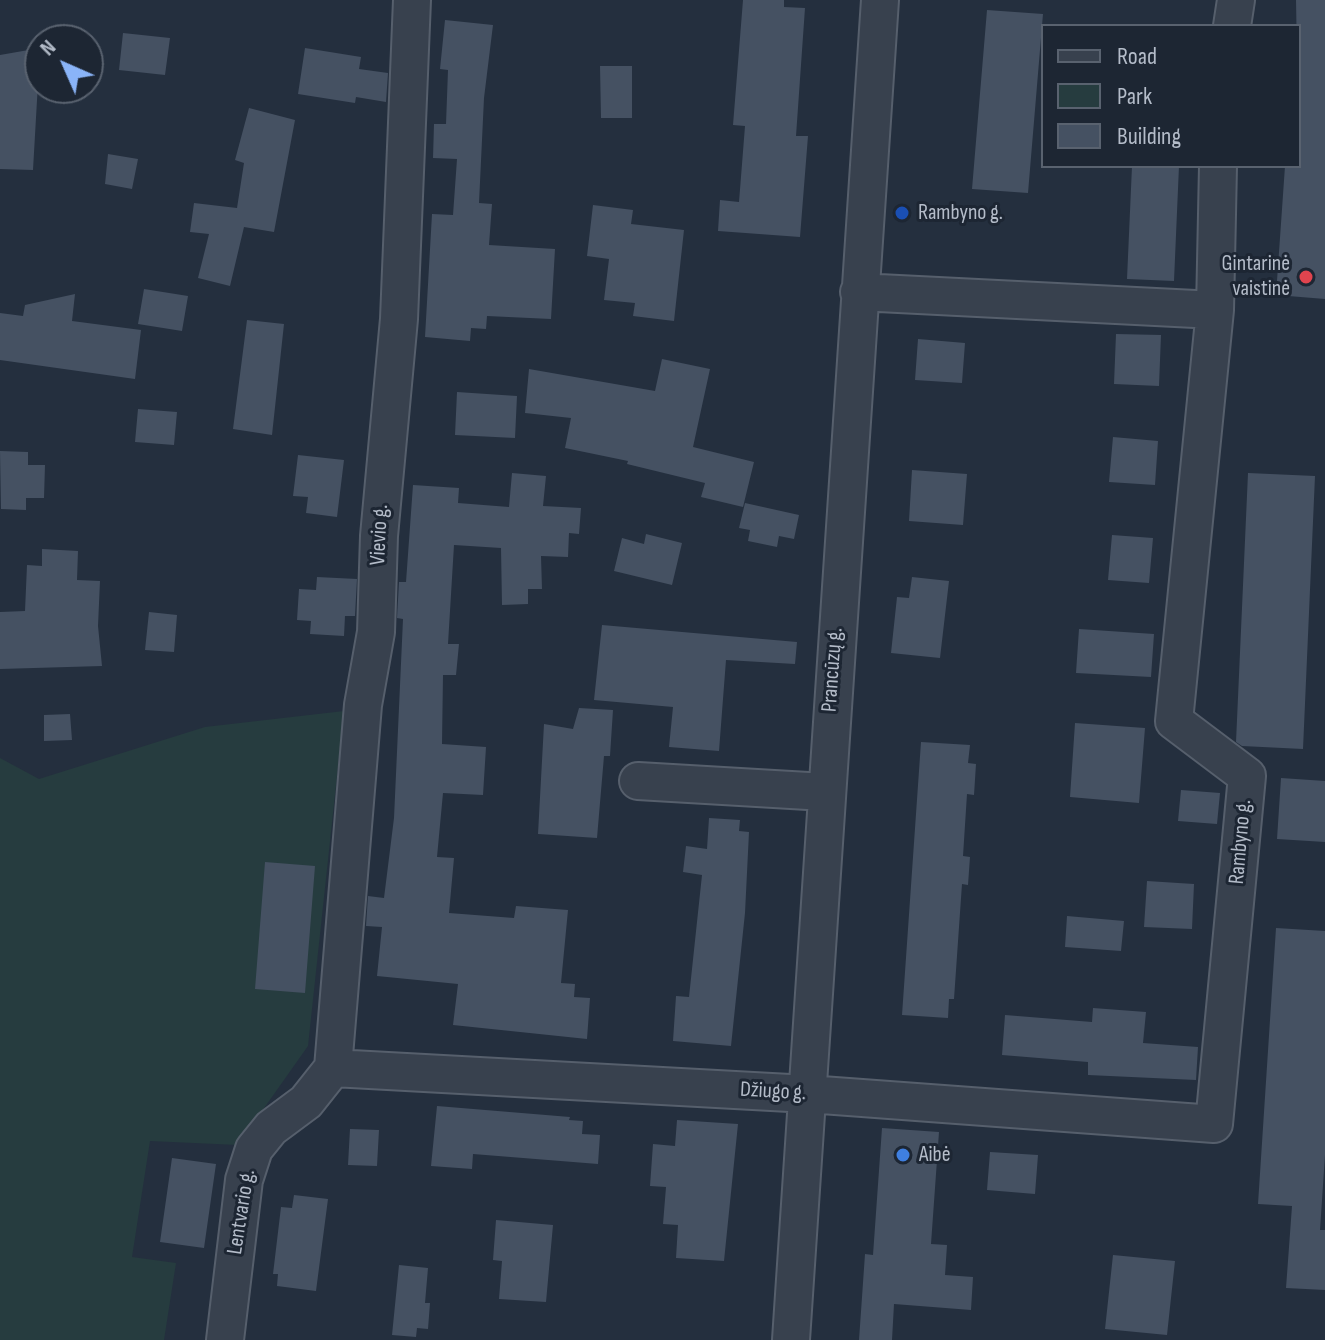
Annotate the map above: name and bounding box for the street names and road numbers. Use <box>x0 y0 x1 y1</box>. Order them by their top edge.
street label: Vievio g. <box>365 504 395 566</box>
street label: Prancūzų g. <box>817 627 849 713</box>
street label: Rambyno g. <box>1224 799 1258 885</box>
street label: Džiugo g. <box>739 1077 807 1107</box>
street label: Lentvario g. <box>222 1168 262 1256</box>

